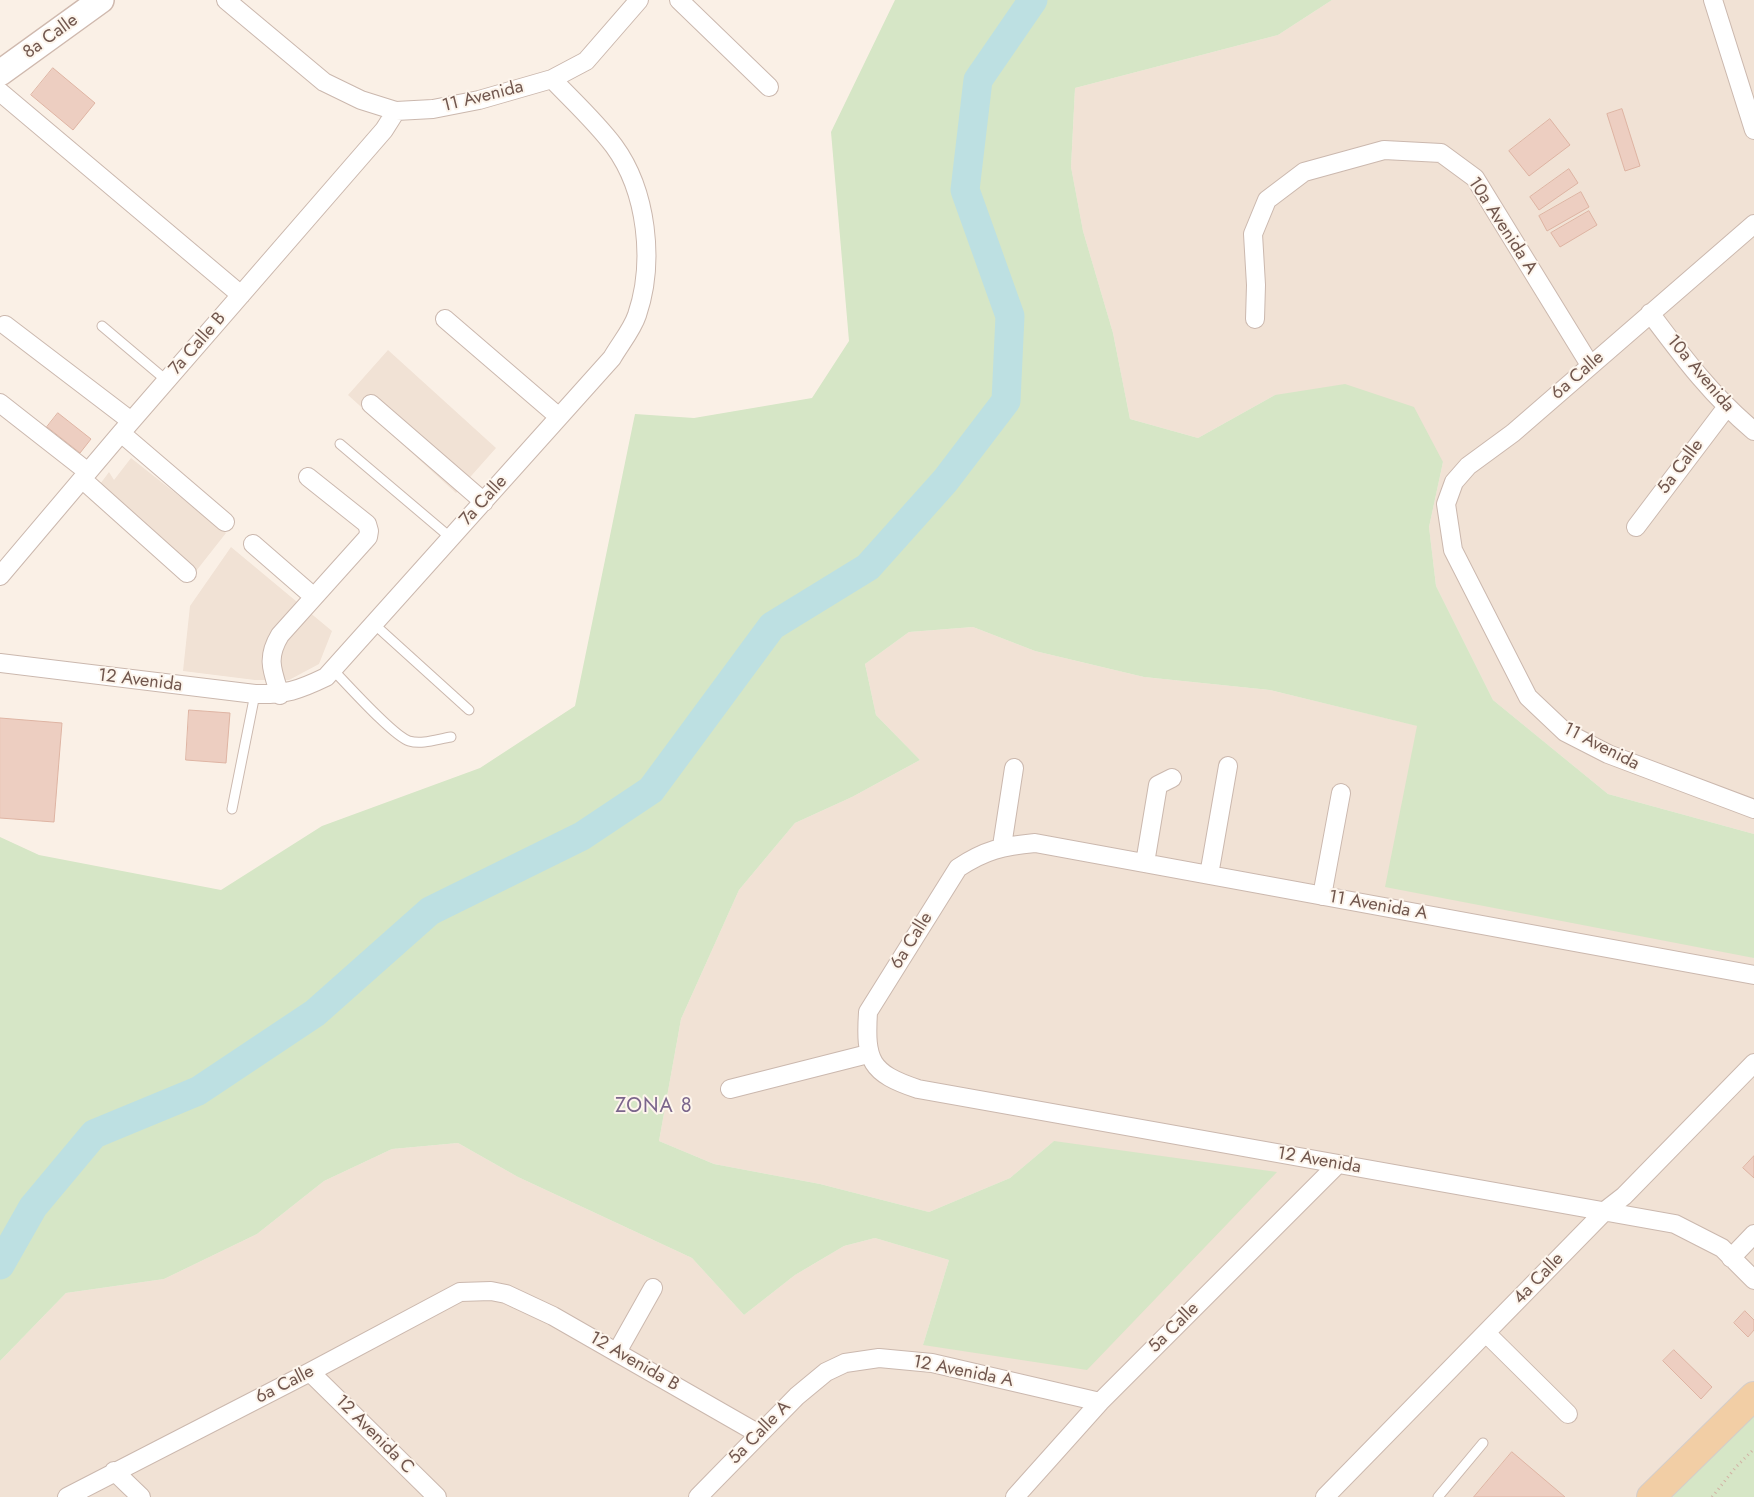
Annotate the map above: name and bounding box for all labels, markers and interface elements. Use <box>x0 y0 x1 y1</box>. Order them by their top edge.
street label: 8a Calle <box>19 10 83 64</box>
street label: 11 Avenida <box>440 77 526 117</box>
street label: 10a Avenida A <box>1463 173 1541 279</box>
street label: 7a Calle B <box>165 308 231 380</box>
street label: 10a Avenida <box>1662 331 1738 417</box>
street label: 6a Calle <box>1547 347 1609 405</box>
street label: 5a Calle <box>1653 435 1709 499</box>
street label: 7a Calle <box>456 471 512 531</box>
street label: 12 Avenida <box>97 665 183 697</box>
street label: 11 Avenida <box>1559 719 1643 775</box>
street label: 11 Avenida A <box>1327 887 1429 925</box>
street label: 6a Calle <box>886 909 938 973</box>
district label: ZONA 8 <box>615 1095 693 1119</box>
street label: 12 Avenida <box>1275 1143 1363 1179</box>
street label: 4a Calle <box>1509 1249 1569 1309</box>
street label: 5a Calle <box>1144 1298 1204 1358</box>
street label: 12 Avenida B <box>585 1328 683 1396</box>
street label: 12 Avenida A <box>911 1352 1015 1392</box>
street label: 6a Calle <box>252 1361 318 1409</box>
street label: 12 Avenida C <box>330 1391 418 1479</box>
street label: 5a Calle A <box>724 1397 796 1469</box>

